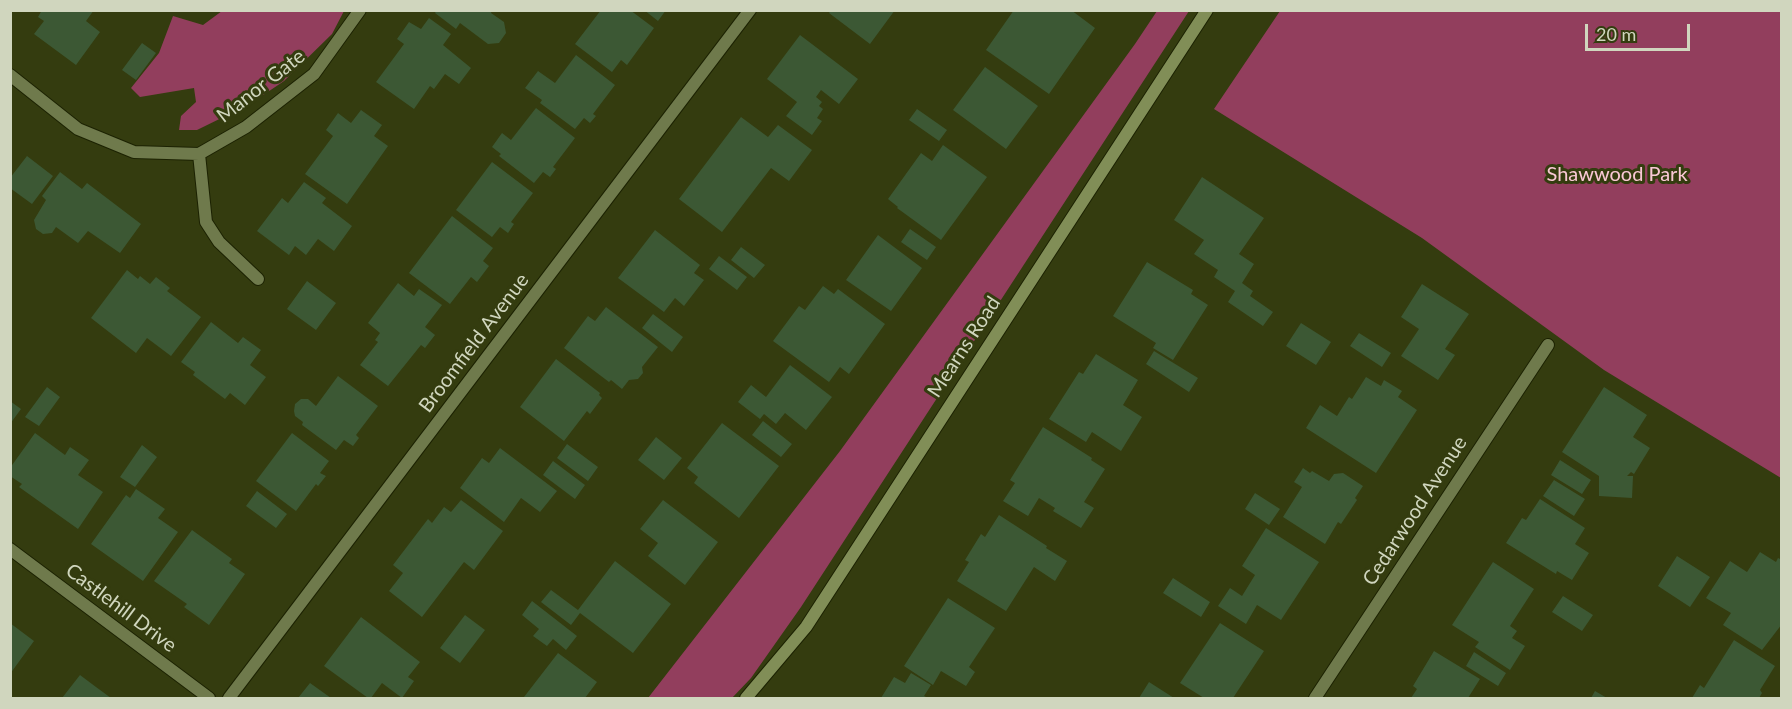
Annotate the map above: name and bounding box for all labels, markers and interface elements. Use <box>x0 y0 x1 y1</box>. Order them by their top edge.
scale bar <box>1588 12 1693 50</box>
text: 20 m <box>1596 23 1636 45</box>
street label: Manor Gate <box>212 44 310 128</box>
park label: Shawwood Park <box>1546 163 1688 187</box>
street label: Broomfield Avenue <box>414 269 534 417</box>
street label: Mearns Road <box>923 292 1005 402</box>
street label: Cedarwood Avenue <box>1358 432 1472 590</box>
street label: Castlehill Drive <box>61 559 181 657</box>

